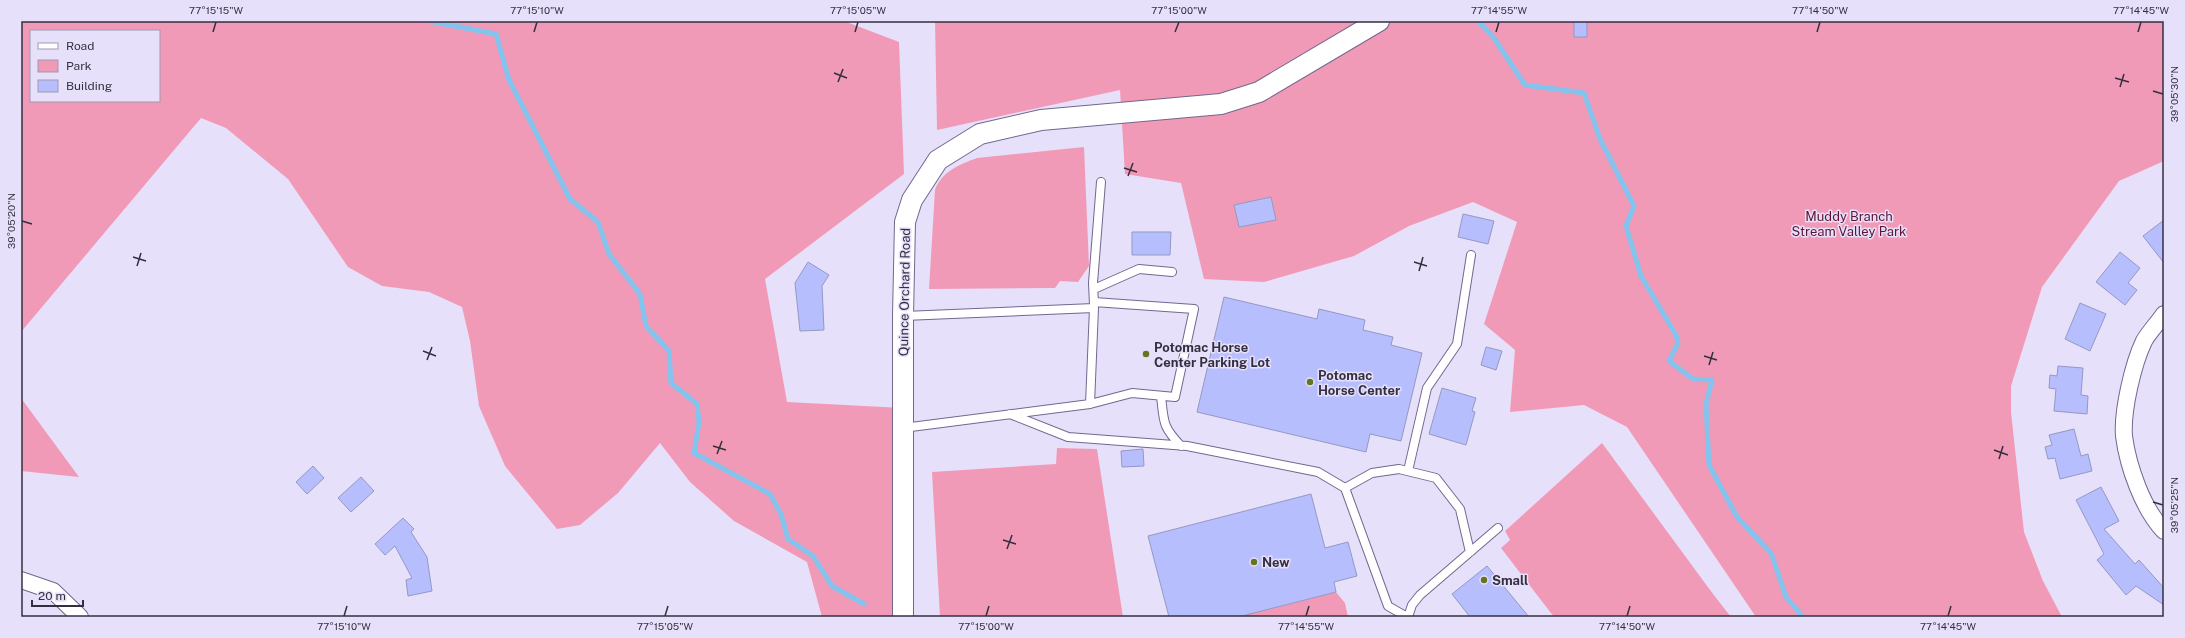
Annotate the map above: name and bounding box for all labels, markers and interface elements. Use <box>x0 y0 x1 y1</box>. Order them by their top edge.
text: 77°15'15"W <box>189 4 243 16</box>
text: 77°15'10"W <box>510 4 564 16</box>
text: 77°15'05"W <box>830 4 886 16</box>
text: 77°15'00"W <box>1151 4 1207 16</box>
text: 77°14'55"W <box>1471 4 1528 16</box>
text: 77°14'50"W <box>1792 4 1848 16</box>
text: 77°14'45"W <box>2113 4 2169 16</box>
legend <box>30 30 160 102</box>
text: Road <box>66 39 94 53</box>
text: Park <box>66 59 92 73</box>
text: 39°05'30"N <box>2168 66 2180 122</box>
text: Building <box>66 79 112 93</box>
text: 39°05'20"N <box>5 193 17 249</box>
park label: Muddy Branch Stream Valley Park <box>1792 209 1906 239</box>
street label: Quince Orchard Road <box>896 228 913 356</box>
place label: Potomac Horse Center Parking Lot <box>1154 340 1270 370</box>
marker: Potomac Horse Center Parking Lot <box>1141 349 1151 359</box>
place label: Potomac Horse Center <box>1318 368 1401 398</box>
marker: Potomac Horse Center <box>1305 377 1315 387</box>
text: 39°05'25"N <box>2168 477 2180 533</box>
place label: New <box>1262 555 1290 570</box>
marker: New <box>1249 557 1259 567</box>
place label: Small <box>1492 573 1528 588</box>
marker: Small <box>1479 575 1489 585</box>
scale bar <box>32 582 83 608</box>
text: 20 m <box>38 589 66 603</box>
text: 77°15'10"W <box>317 620 371 632</box>
text: 77°15'05"W <box>637 620 693 632</box>
text: 77°15'00"W <box>958 620 1014 632</box>
text: 77°14'55"W <box>1278 620 1335 632</box>
text: 77°14'50"W <box>1599 620 1655 632</box>
text: 77°14'45"W <box>1920 620 1976 632</box>

